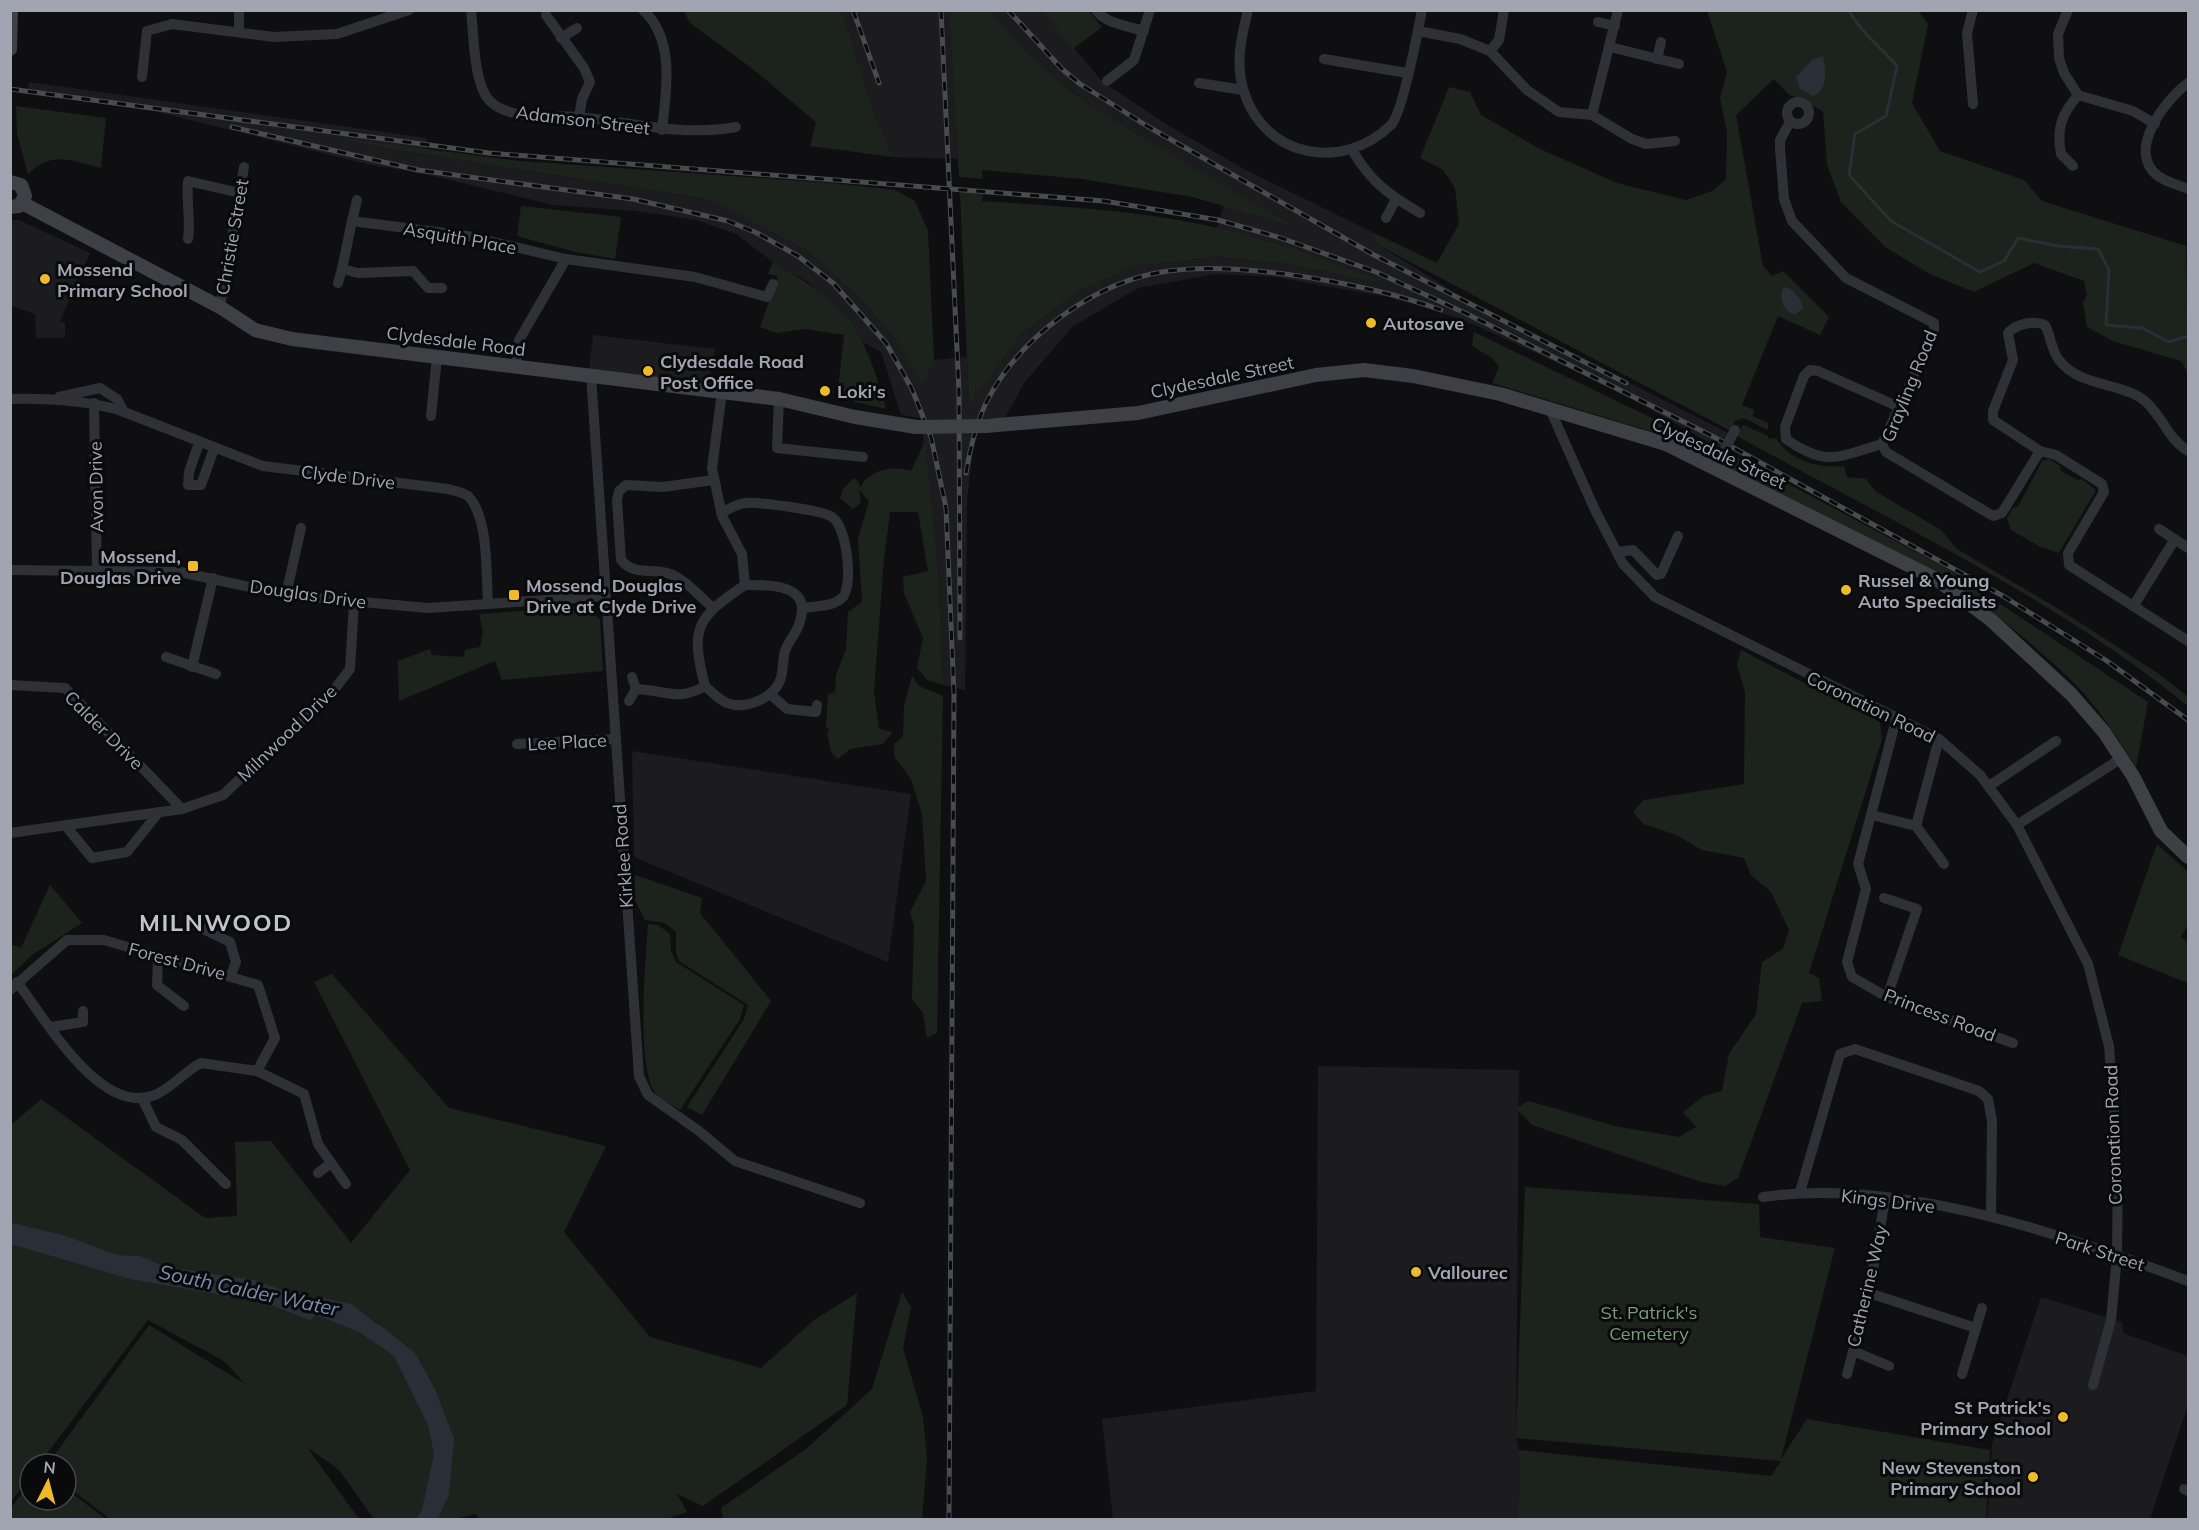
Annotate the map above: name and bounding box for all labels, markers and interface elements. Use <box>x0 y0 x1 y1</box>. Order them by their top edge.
street label: Adamson Street <box>515 100 651 140</box>
street label: Christie Street <box>210 177 254 297</box>
street label: Asquith Place <box>402 217 518 259</box>
place label: Mossend Primary School <box>57 258 188 302</box>
marker: Mossend Primary School <box>38 272 52 286</box>
place label: Autosave <box>1383 312 1464 335</box>
marker: Autosave <box>1364 316 1378 330</box>
street label: Clydesdale Road <box>385 321 527 361</box>
street label: Grayling Road <box>1876 327 1942 445</box>
place label: Clydesdale Road Post Office <box>660 350 804 394</box>
street label: Clydesdale Street <box>1148 351 1296 403</box>
marker: Clydesdale Road Post Office <box>641 364 655 378</box>
place label: Loki's <box>837 380 886 403</box>
marker: Loki's <box>818 384 832 398</box>
street label: Clydesdale Street <box>1648 412 1790 494</box>
street label: Avon Drive <box>84 441 108 533</box>
street label: Clyde Drive <box>300 460 396 494</box>
place label: Mossend, Douglas Drive <box>60 545 181 589</box>
marker: Mossend, Douglas Drive <box>186 559 200 573</box>
place label: Russel & Young Auto Specialists <box>1858 569 1996 613</box>
street label: Douglas Drive <box>248 574 368 614</box>
place label: Mossend, Douglas Drive at Clyde Drive <box>526 574 696 618</box>
marker: Russel & Young Auto Specialists <box>1839 583 1853 597</box>
marker: Mossend, Douglas Drive at Clyde Drive <box>507 588 521 602</box>
street label: Coronation Road <box>1803 666 1939 748</box>
street label: Milnwood Drive <box>232 680 342 786</box>
street label: Calder Drive <box>60 686 148 774</box>
street label: Lee Place <box>527 728 607 756</box>
street label: Kirklee Road <box>608 803 638 909</box>
district label: MILNWOOD <box>139 907 293 937</box>
street label: Forest Drive <box>126 937 228 985</box>
street label: Princess Road <box>1881 983 1999 1047</box>
street label: Coronation Road <box>2099 1065 2127 1205</box>
street label: Kings Drive <box>1840 1184 1936 1218</box>
street label: Catherine Way <box>1842 1222 1892 1349</box>
street label: Park Street <box>2053 1226 2147 1276</box>
water label: South Calder Water <box>157 1259 342 1321</box>
place label: Vallourec <box>1427 1261 1508 1284</box>
marker: Vallourec <box>1409 1265 1423 1279</box>
park label: St. Patrick's Cemetery <box>1601 1301 1697 1345</box>
place label: St Patrick's Primary School <box>1920 1396 2051 1440</box>
marker: St Patrick's Primary School <box>2056 1410 2070 1424</box>
north arrow <box>18 1452 78 1512</box>
place label: New Stevenston Primary School <box>1881 1456 2021 1500</box>
text: N <box>43 1457 57 1478</box>
marker: New Stevenston Primary School <box>2026 1470 2040 1484</box>

